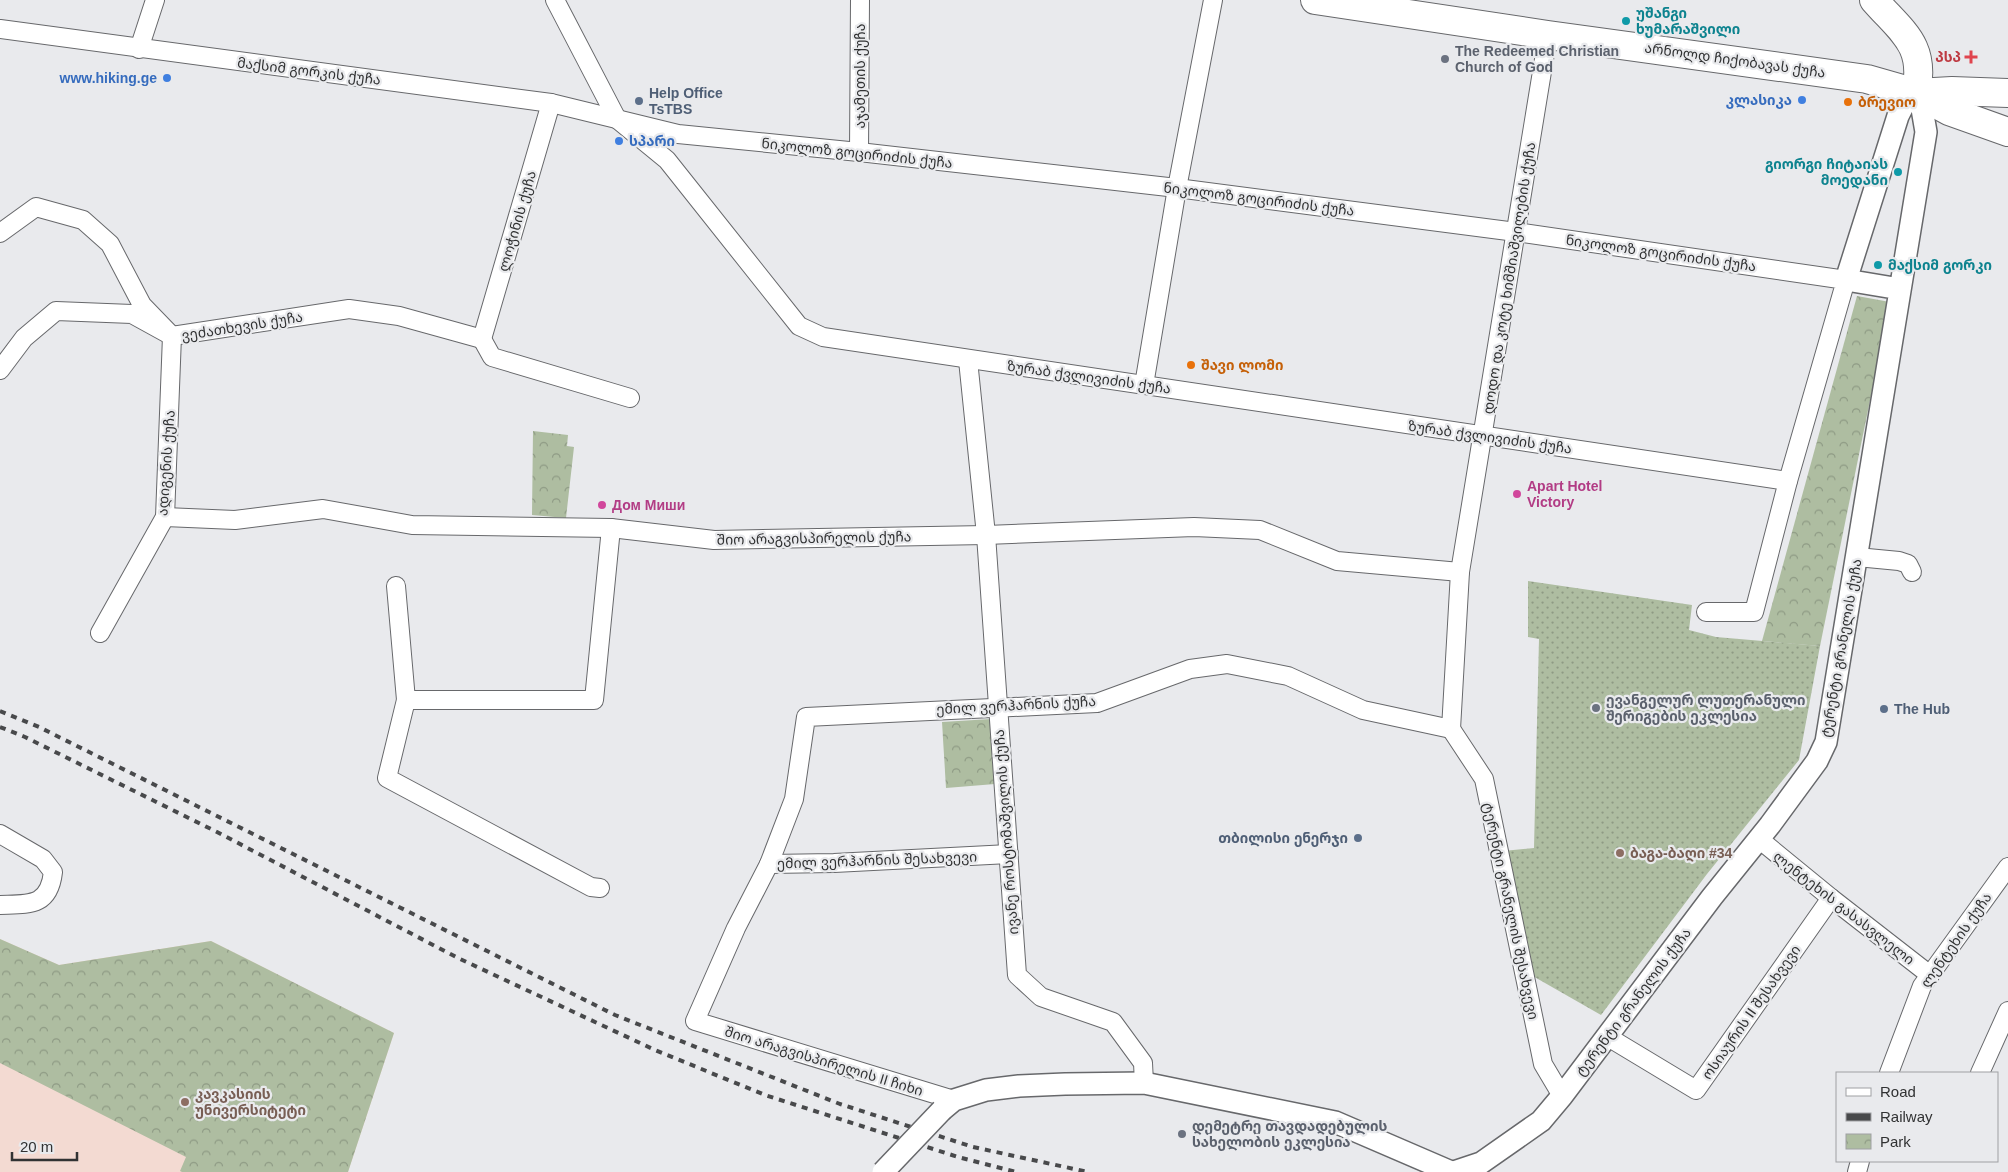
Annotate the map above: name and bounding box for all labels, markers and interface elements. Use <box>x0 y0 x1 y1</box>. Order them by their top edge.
place label: უშანგი ხუმარაშვილი <box>1636 5 1740 38</box>
marker: უშანგი ხუმარაშვილი <box>1620 15 1632 27</box>
street label: აჯამეთის ქუჩა <box>852 24 869 128</box>
street label: არნოლდ ჩიქობავას ქუჩა <box>1643 39 1826 82</box>
place label: The Redeemed Christian Church of God <box>1455 43 1619 75</box>
place label: პსპ <box>1935 49 1961 65</box>
marker: პსპ <box>1965 51 1977 63</box>
marker: The Redeemed Christian Church of God <box>1439 53 1451 65</box>
street label: მაქსიმ გორკის ქუჩა <box>236 54 382 89</box>
place label: www.hiking.ge <box>59 70 157 86</box>
marker: www.hiking.ge <box>161 72 173 84</box>
place label: Help Office TsTBS <box>649 85 723 117</box>
place label: კლასიკა <box>1726 92 1792 109</box>
marker: კლასიკა <box>1796 94 1808 106</box>
place label: ბრევიო <box>1858 94 1916 111</box>
marker: Help Office TsTBS <box>633 95 645 107</box>
marker: ბრევიო <box>1842 96 1854 108</box>
place label: სპარი <box>629 133 675 149</box>
marker: სპარი <box>613 135 625 147</box>
street label: ნიკოლოზ გოცირიძის ქუჩა <box>761 135 953 172</box>
street label: დოდო და კოტე ხიმშიაშვილების ქუჩა <box>1480 141 1539 415</box>
place label: გიორგი ჩიტაიას მოედანი <box>1765 156 1888 189</box>
marker: გიორგი ჩიტაიას მოედანი <box>1892 166 1904 178</box>
street label: ლოჭინის ქუჩა <box>495 169 540 273</box>
street label: ნიკოლოზ გოცირიძის ქუჩა <box>1163 179 1355 220</box>
street label: ნიკოლოზ გოცირიძის ქუჩა <box>1565 232 1757 275</box>
place label: მაქსიმ გორკი <box>1888 257 1992 274</box>
marker: მაქსიმ გორკი <box>1872 259 1884 271</box>
street label: ვეძათხევის ქუჩა <box>180 309 304 344</box>
place label: შავი ლომი <box>1201 357 1283 374</box>
street label: ზურაბ ქვლივიძის ქუჩა <box>1006 358 1172 397</box>
marker: შავი ლომი <box>1185 359 1197 371</box>
street label: ადიგენის ქუჩა <box>154 410 179 517</box>
street label: ზურაბ ქვლივიძის ქუჩა <box>1407 418 1573 457</box>
place label: Apart Hotel Victory <box>1527 478 1602 510</box>
marker: Apart Hotel Victory <box>1511 488 1523 500</box>
place label: Дом Миши <box>612 497 685 513</box>
marker: Дом Миши <box>596 499 608 511</box>
street label: შიო არაგვისპირელის ქუჩა <box>717 528 912 549</box>
street label: ტერენტი გრანელის ქუჩა <box>1817 557 1866 739</box>
place label: ევანგელურ ლუთერანული შერიგების ეკლესია <box>1606 692 1805 725</box>
street label: ემილ ვერჰარნის ქუჩა <box>936 693 1096 718</box>
place label: The Hub <box>1894 701 1950 717</box>
marker: ევანგელურ ლუთერანული შერიგების ეკლესია <box>1590 702 1602 714</box>
marker: The Hub <box>1878 703 1890 715</box>
street label: ივანე როსტომაშვილის ქუჩა <box>991 729 1022 935</box>
street label: ტერენტი გრანელის შესახვევი <box>1479 801 1542 1021</box>
place label: თბილისი ენერჯი <box>1218 830 1348 847</box>
marker: თბილისი ენერჯი <box>1352 832 1364 844</box>
place label: ბაგა-ბაღი #34 <box>1630 845 1733 862</box>
marker: ბაგა-ბაღი #34 <box>1614 847 1626 859</box>
street label: ლენტეხის გასასვლელი <box>1770 848 1918 969</box>
street label: ემილ ვერჰარნის შესახვევი <box>777 849 977 872</box>
street label: ლენტეხის ქუჩა <box>1917 890 1996 991</box>
street label: ტერენტი გრანელის ქუჩა <box>1572 925 1695 1080</box>
street label: ოსიაურის II შესახვევი <box>1699 942 1804 1083</box>
street label: შიო არაგვისპირელის II ჩიხი <box>723 1023 925 1100</box>
legend <box>1836 1072 1998 1162</box>
text: Road <box>1880 1083 1916 1100</box>
place label: კავკასიის უნივერსიტეტი <box>195 1086 306 1119</box>
marker: კავკასიის უნივერსიტეტი <box>179 1096 191 1108</box>
text: Railway <box>1880 1108 1933 1125</box>
place label: დემეტრე თავდადებულის სახელობის ეკლესია <box>1192 1118 1387 1151</box>
marker: დემეტრე თავდადებულის სახელობის ეკლესია <box>1176 1128 1188 1140</box>
scale bar <box>12 1130 78 1162</box>
text: Park <box>1880 1133 1911 1150</box>
text: 20 m <box>20 1138 53 1155</box>

